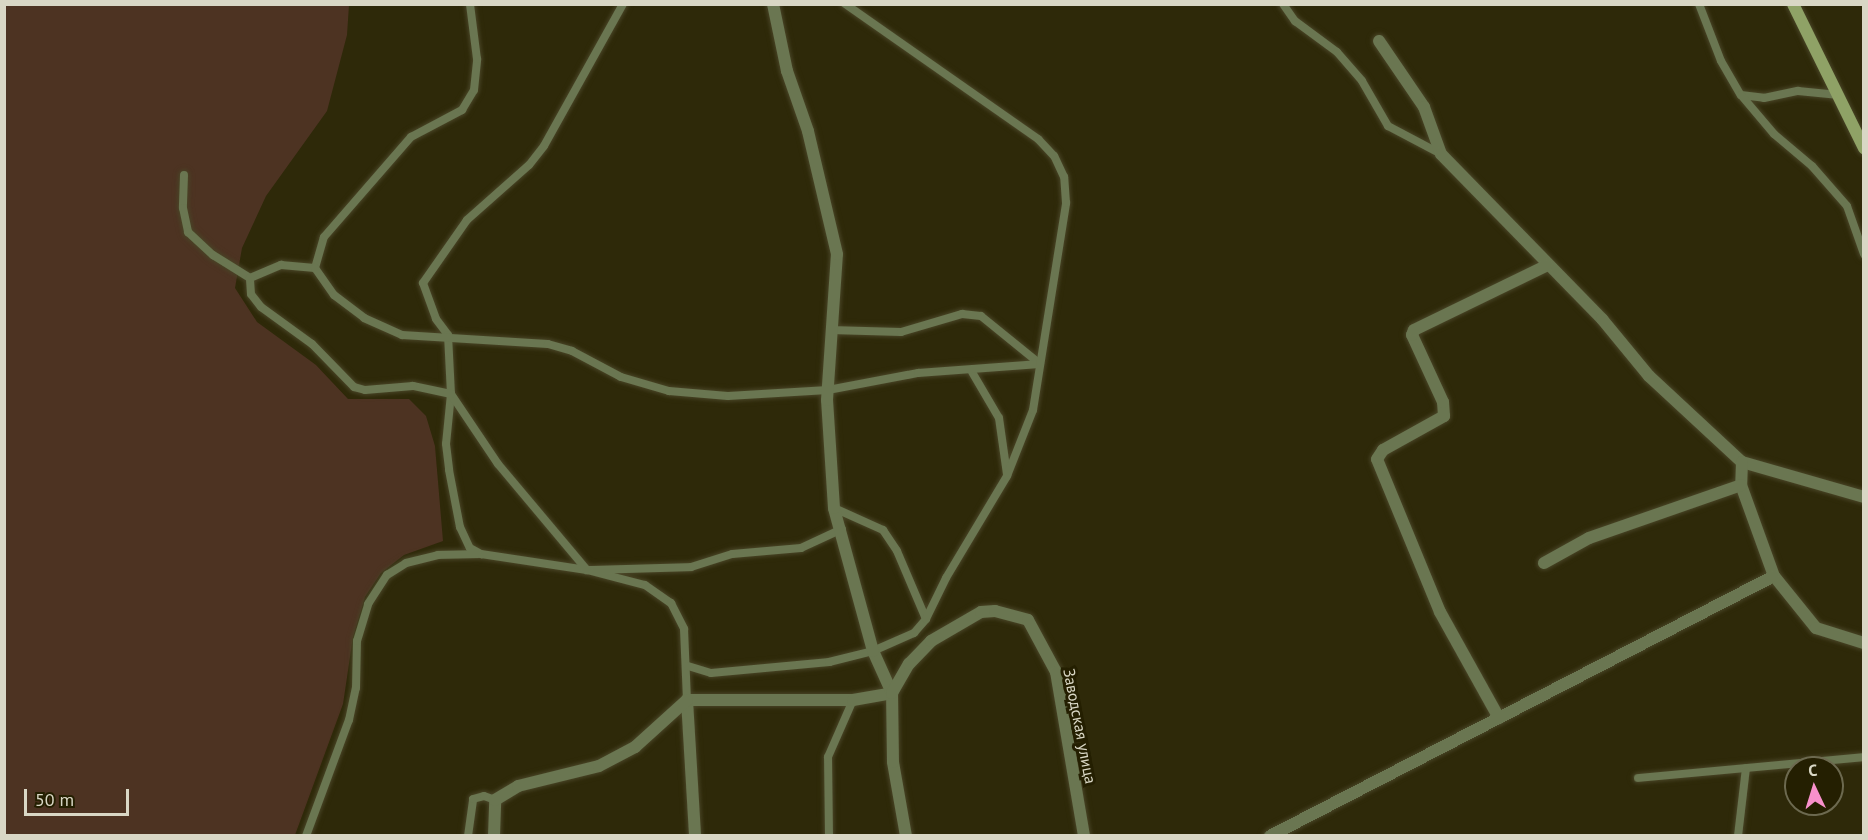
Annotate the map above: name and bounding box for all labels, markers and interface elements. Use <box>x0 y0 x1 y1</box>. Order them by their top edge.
street label: Заводская улица <box>1059 667 1101 785</box>
north arrow <box>1784 756 1844 816</box>
text: С <box>1808 760 1818 780</box>
scale bar <box>27 777 132 815</box>
text: 50 m <box>35 788 74 811</box>

